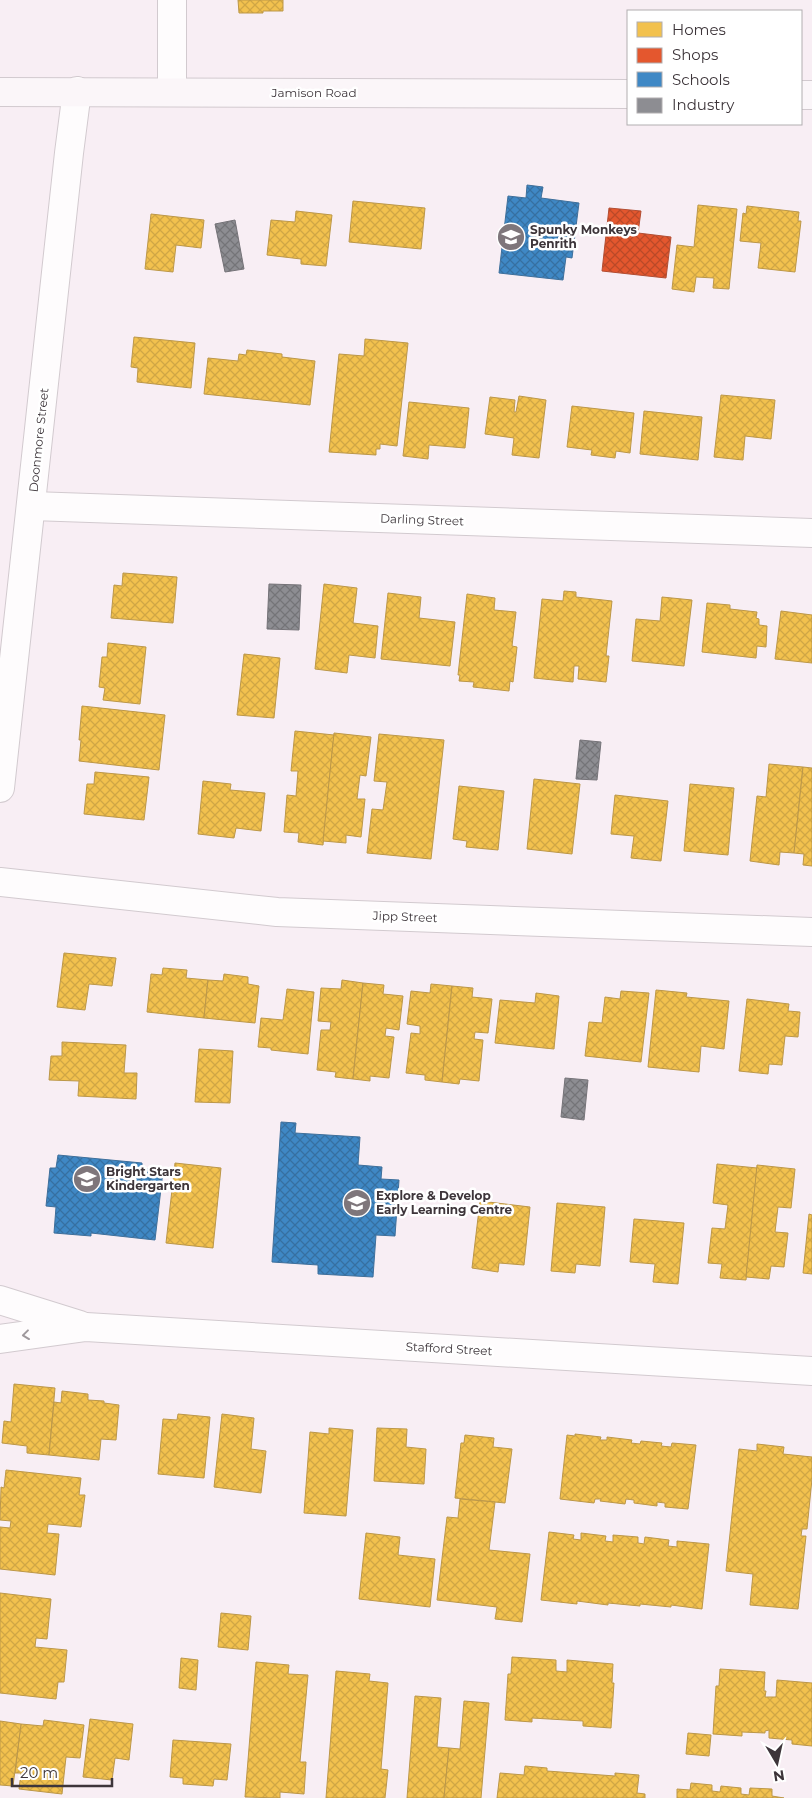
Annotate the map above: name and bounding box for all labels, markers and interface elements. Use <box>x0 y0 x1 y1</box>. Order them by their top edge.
legend <box>627 10 802 125</box>
text: Homes <box>672 20 726 39</box>
text: Shops <box>672 45 718 64</box>
text: Schools <box>672 70 730 89</box>
street label: Jamison Road <box>270 85 357 100</box>
text: Industry <box>672 95 735 114</box>
school or university icon: Spunky Monkeys Penrith <box>496 222 526 252</box>
place label: Spunky Monkeys Penrith <box>530 222 637 251</box>
street label: Doonmore Street <box>26 387 51 493</box>
street label: Darling Street <box>380 511 464 528</box>
street label: Jipp Street <box>371 908 438 925</box>
school or university icon: Bright Stars Kindergarten <box>72 1164 102 1194</box>
place label: Bright Stars Kindergarten <box>106 1164 190 1193</box>
school or university icon: Explore & Develop Early Learning Centre <box>342 1188 372 1218</box>
place label: Explore & Develop Early Learning Centre <box>376 1188 513 1217</box>
one-way arrow <box>22 1330 30 1340</box>
street label: Stafford Street <box>405 1339 493 1358</box>
north arrow <box>752 1738 802 1788</box>
scale bar <box>12 1756 112 1788</box>
text: 20 m <box>20 1763 58 1782</box>
text: N <box>772 1766 786 1786</box>

